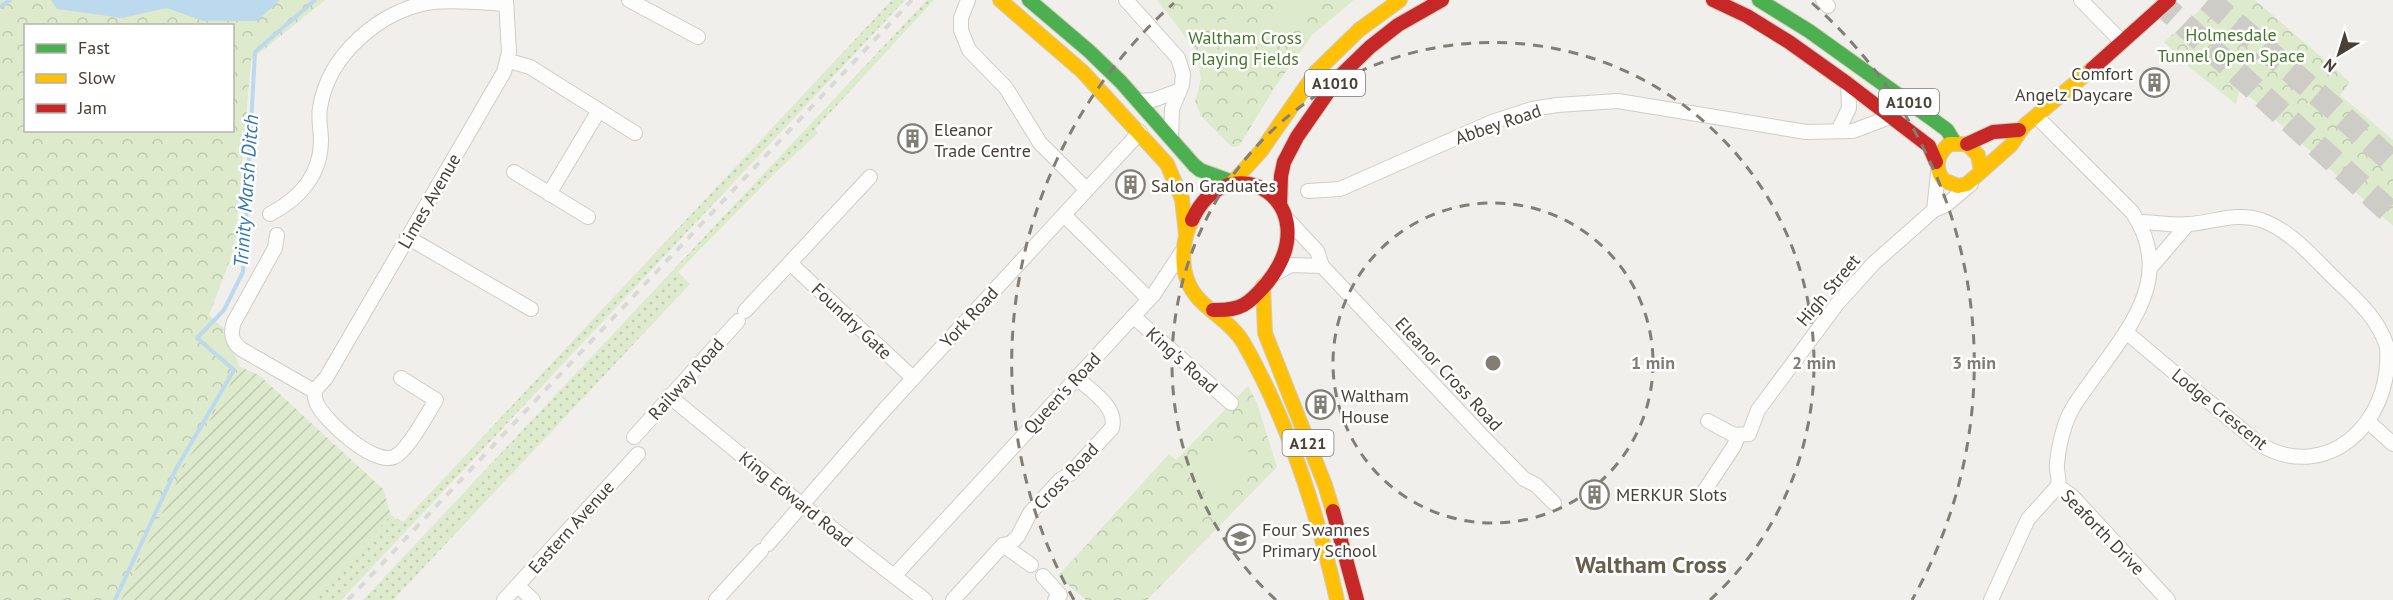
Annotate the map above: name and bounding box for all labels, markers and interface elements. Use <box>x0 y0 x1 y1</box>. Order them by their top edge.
park label: Holmesdale Tunnel Open Space <box>2157 23 2305 67</box>
legend <box>24 24 234 132</box>
north arrow <box>2309 24 2369 84</box>
park label: Waltham Cross Playing Fields <box>1188 26 1302 70</box>
text: Fast <box>78 36 110 59</box>
text: N <box>2319 55 2340 77</box>
place label: Comfort Angelz Daycare <box>2015 62 2133 106</box>
text: Slow <box>78 66 116 89</box>
building icon: Comfort Angelz Daycare <box>2138 67 2170 99</box>
road number: A1010 <box>1305 70 1365 96</box>
road number: A1010 <box>1879 89 1939 115</box>
text: Jam <box>77 96 107 119</box>
street label: Abbey Road <box>1452 99 1544 149</box>
water label: Trinity Marsh Ditch <box>228 113 264 269</box>
place label: Eleanor Trade Centre <box>934 118 1031 162</box>
building icon: Eleanor Trade Centre <box>897 123 929 155</box>
street label: Limes Avenue <box>393 149 465 253</box>
building icon: Salon Graduates <box>1114 169 1146 201</box>
place label: Salon Graduates <box>1151 174 1276 197</box>
street label: High Street <box>1791 249 1865 331</box>
street label: Foundry Gate <box>807 278 897 364</box>
street label: York Road <box>935 282 1003 352</box>
street label: Eleanor Cross Road <box>1390 312 1508 436</box>
street label: King's Road <box>1141 322 1223 398</box>
street label: Railway Road <box>643 333 729 425</box>
street label: Queen's Road <box>1018 347 1106 439</box>
text: 1 min <box>1631 351 1675 374</box>
text: 2 min <box>1792 351 1836 374</box>
text: 3 min <box>1952 351 1996 374</box>
centre of rings <box>1483 353 1503 373</box>
street label: Lodge Crescent <box>2167 363 2273 455</box>
place label: Waltham House <box>1341 384 1409 428</box>
building icon: Waltham House <box>1304 389 1336 421</box>
road number: A121 <box>1282 430 1334 456</box>
street label: Cross Road <box>1029 438 1103 514</box>
street label: King Edward Road <box>734 446 858 552</box>
street label: Eastern Avenue <box>523 476 619 578</box>
building icon: MERKUR Slots <box>1579 478 1611 510</box>
place label: MERKUR Slots <box>1616 483 1727 506</box>
street label: Seaforth Drive <box>2056 484 2150 580</box>
place label: Four Swannes Primary School <box>1262 518 1377 562</box>
school or university icon: Four Swannes Primary School <box>1225 523 1257 555</box>
district label: Waltham Cross <box>1575 549 1727 580</box>

